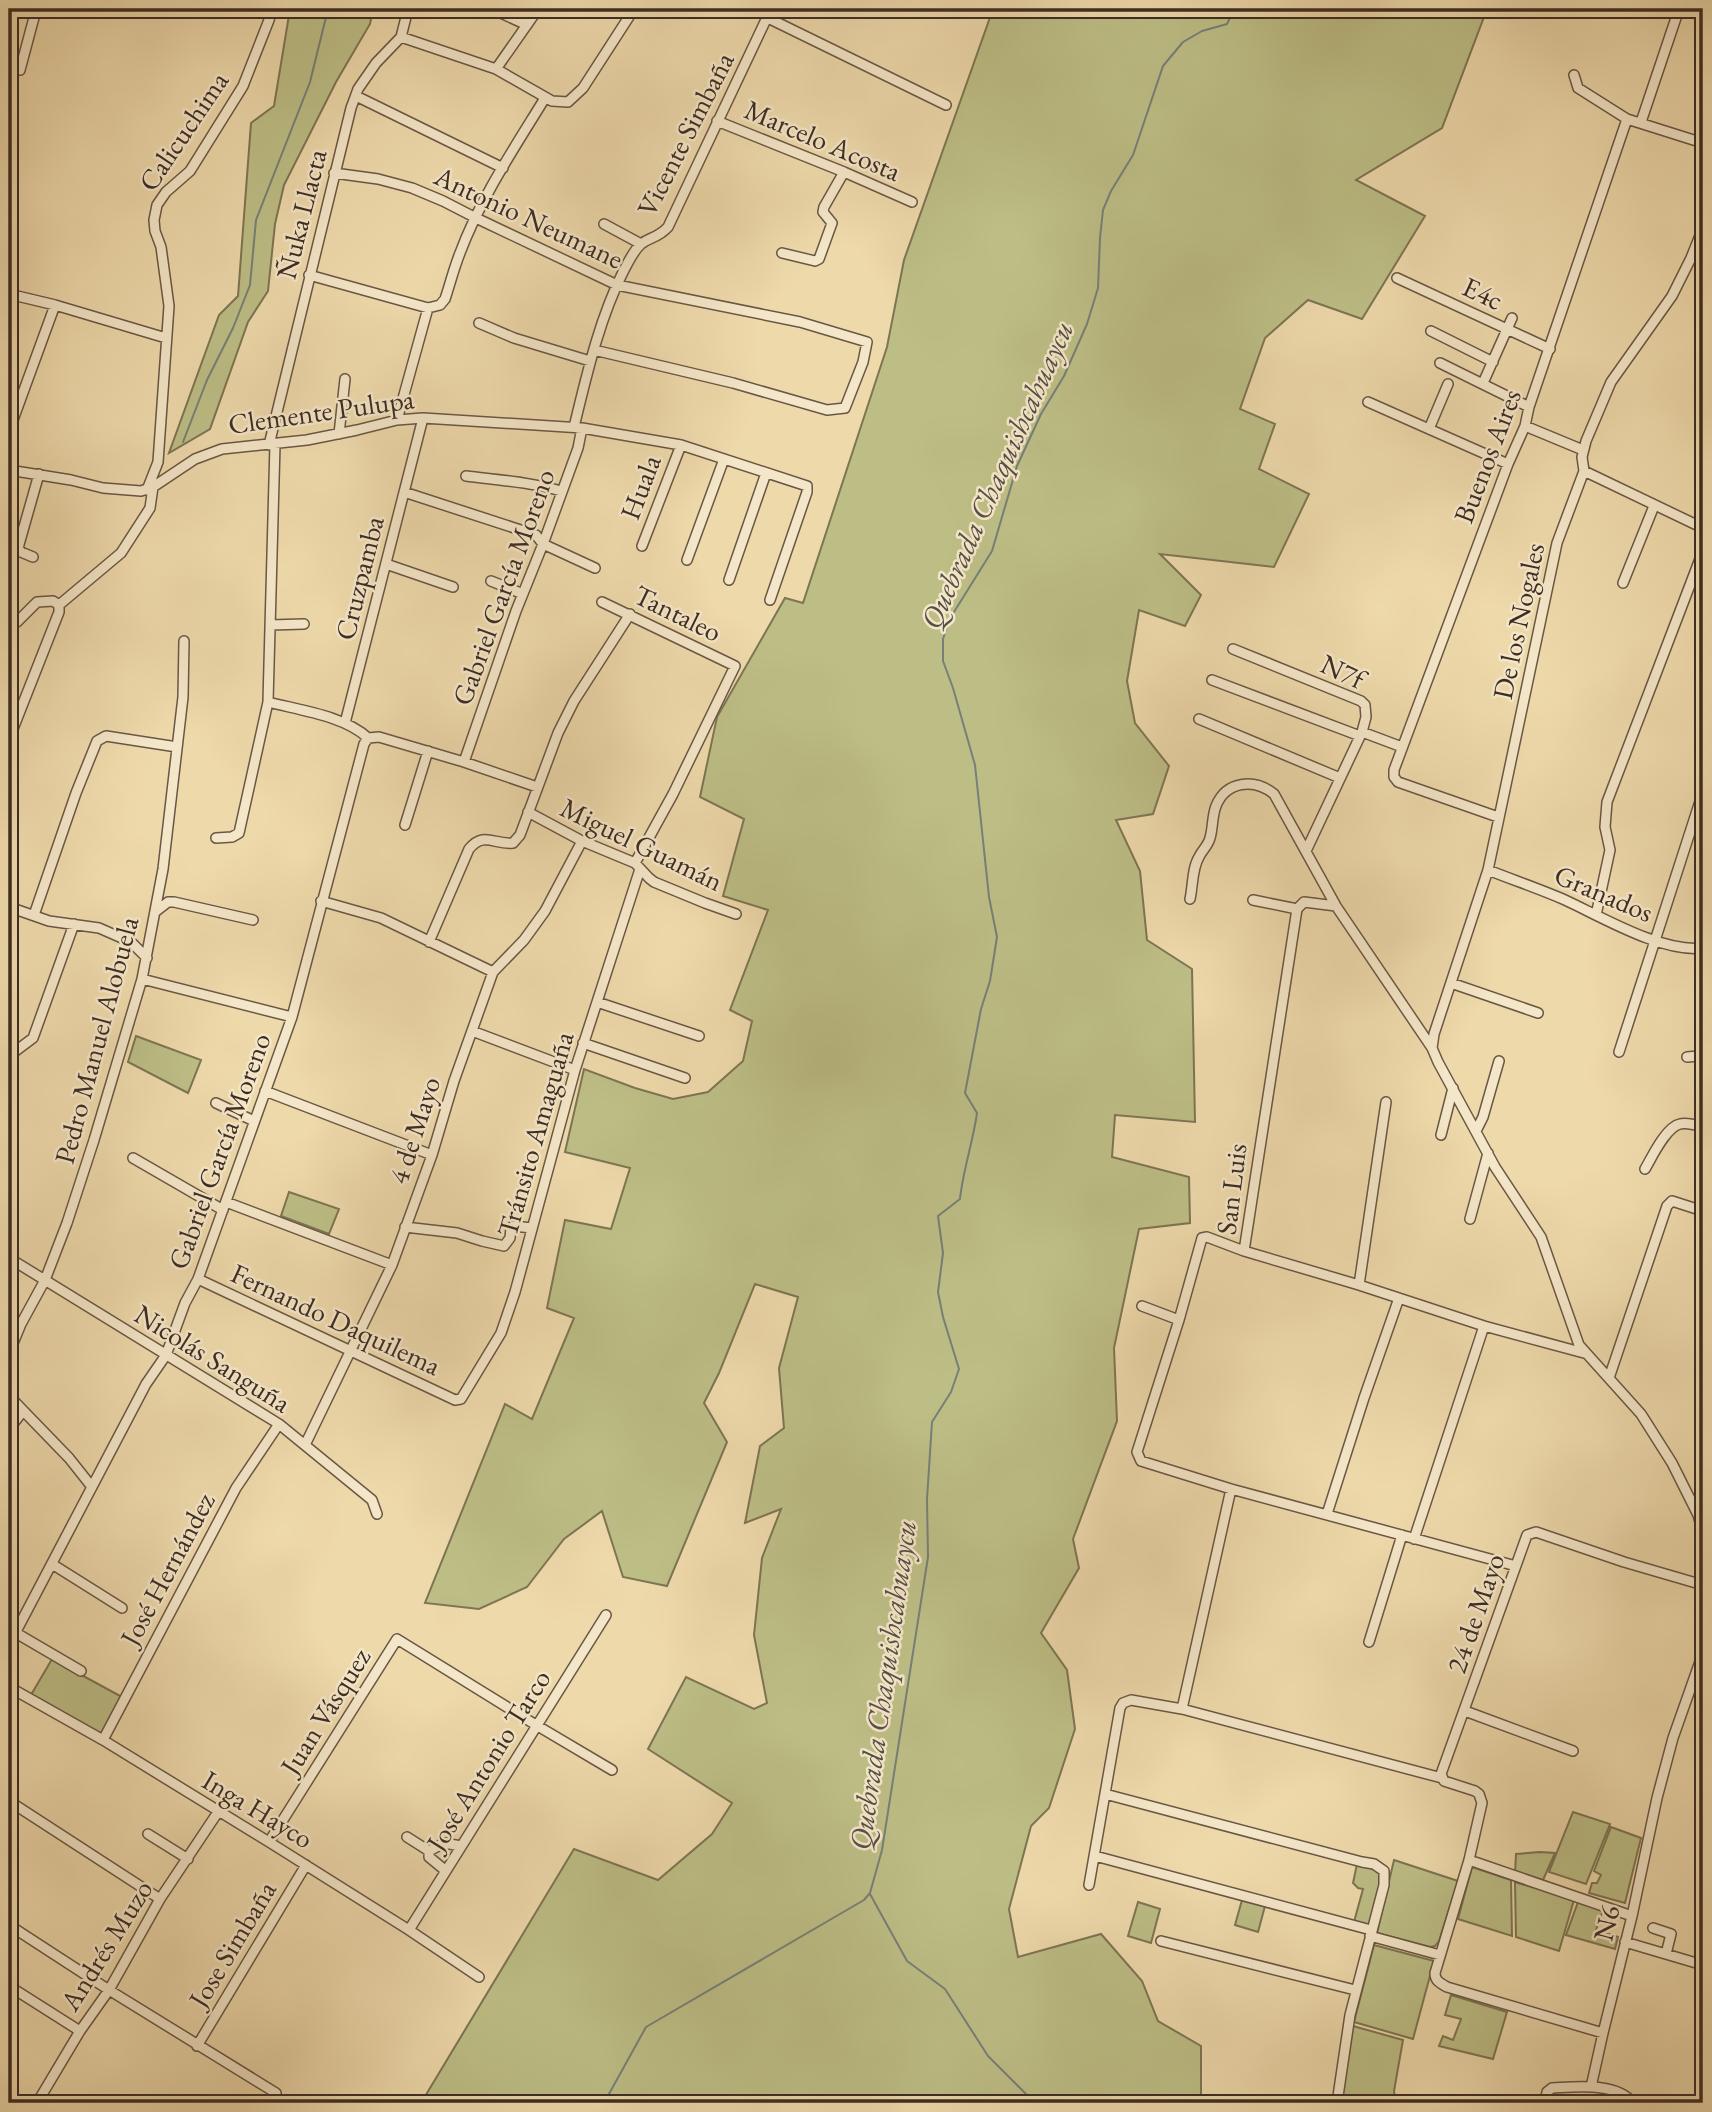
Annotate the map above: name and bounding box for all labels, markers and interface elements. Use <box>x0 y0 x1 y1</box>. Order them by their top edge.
street label: Vicente Simbaña <box>628 45 742 222</box>
street label: Calicuchima <box>130 64 237 198</box>
street label: Marcelo Acosta <box>739 91 907 189</box>
street label: Ñuka Llacta <box>268 145 335 283</box>
street label: Antonio Neumane <box>428 157 629 277</box>
street label: E4c <box>1457 268 1509 318</box>
water label: Quebrada Chaquishcahuaycu <box>911 315 1083 635</box>
street label: Clemente Pulupa <box>226 380 417 442</box>
street label: Buenos Aires <box>1445 384 1529 528</box>
street label: Huala <box>611 449 669 524</box>
street label: Gabriel García Moreno <box>444 464 562 710</box>
street label: Cruzpamba <box>326 511 392 644</box>
street label: De los Nogales <box>1484 540 1552 702</box>
street label: Tantaleo <box>628 576 728 650</box>
street label: N7f <box>1315 645 1374 698</box>
street label: Miguel Guamán <box>555 789 729 899</box>
street label: Granados <box>1549 856 1659 930</box>
street label: Pedro Manuel Alobuela <box>46 912 147 1167</box>
street label: Tránsito Amaguaña <box>489 1026 582 1241</box>
street label: Gabriel García Moreno <box>160 1028 278 1274</box>
street label: 4 de Mayo <box>380 1072 448 1188</box>
street label: San Luis <box>1208 1141 1254 1237</box>
street label: Fernando Daquilema <box>225 1255 447 1384</box>
street label: Nicolás Sanguña <box>128 1296 299 1421</box>
street label: José Hernández <box>111 1486 223 1654</box>
water label: Quebrada Chaquishcahuaycu <box>840 1517 926 1853</box>
street label: 24 de Mayo <box>1438 1548 1512 1678</box>
street label: Juan Vásquez <box>271 1640 378 1783</box>
street label: José Antonio Tarco <box>417 1662 558 1859</box>
street label: Inga Hayco <box>196 1762 320 1856</box>
street label: Andrés Muzo <box>51 1873 160 2018</box>
street label: Jose Simbaña <box>179 1873 284 2016</box>
street label: N6 <box>1584 1902 1628 1944</box>

